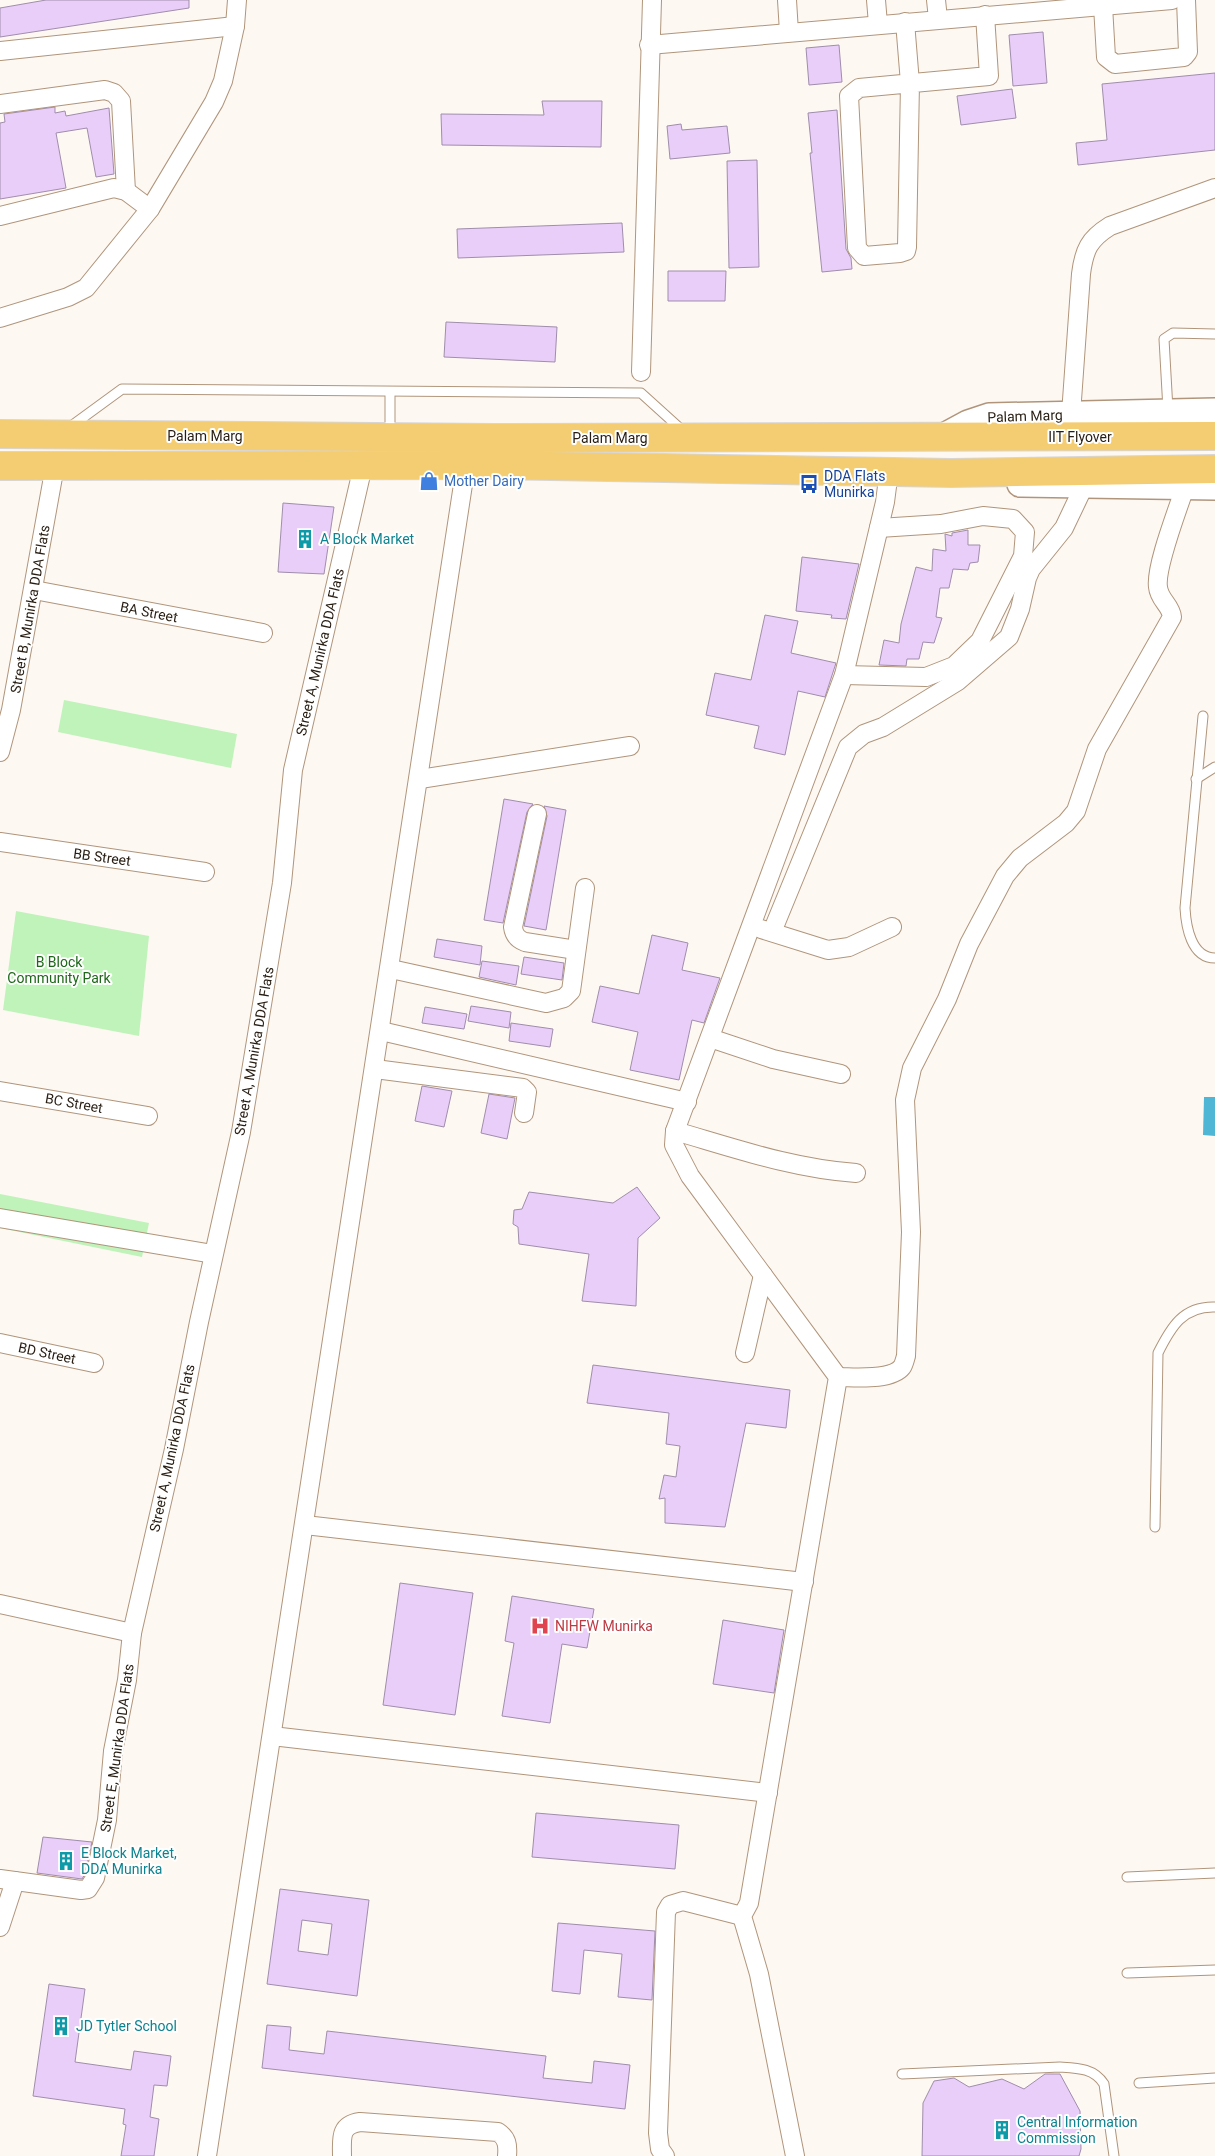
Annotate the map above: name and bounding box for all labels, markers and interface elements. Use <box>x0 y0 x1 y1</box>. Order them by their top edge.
street label: Palam Marg <box>987 407 1063 425</box>
street label: Palam Marg <box>167 428 243 444</box>
street label: IIT Flyover <box>1048 429 1112 445</box>
street label: Palam Marg <box>572 430 648 446</box>
place label: DDA Flats Munirka <box>824 468 885 500</box>
shop icon: Mother Dairy <box>418 470 440 492</box>
place label: Mother Dairy <box>444 473 524 489</box>
bus stop icon: DDA Flats Munirka <box>798 473 820 495</box>
street label: Street B, Munirka DDA Flats <box>7 524 53 694</box>
building icon: A Block Market <box>294 528 316 550</box>
place label: A Block Market <box>320 531 415 547</box>
street label: Street A, Munirka DDA Flats <box>293 567 347 737</box>
street label: BA Street <box>119 599 180 625</box>
street label: BB Street <box>72 845 132 869</box>
park label: B Block Community Park <box>7 954 112 986</box>
street label: Street A, Munirka DDA Flats <box>231 965 277 1137</box>
street label: BC Street <box>44 1090 104 1116</box>
street label: BD Street <box>17 1339 78 1367</box>
street label: Street A, Munirka DDA Flats <box>146 1363 198 1533</box>
hospital icon: NIHFW Munirka <box>529 1615 551 1637</box>
place label: NIHFW Munirka <box>555 1618 653 1634</box>
street label: Street E, Munirka DDA Flats <box>97 1663 137 1833</box>
place label: E Block Market, DDA Munirka <box>81 1845 177 1877</box>
building icon: E Block Market, DDA Munirka <box>55 1850 77 1872</box>
building icon: JD Tytler School <box>50 2015 72 2037</box>
place label: JD Tytler School <box>76 2018 177 2034</box>
place label: Central Information Commission <box>1017 2114 1138 2146</box>
building icon: Central Information Commission <box>991 2119 1013 2141</box>

